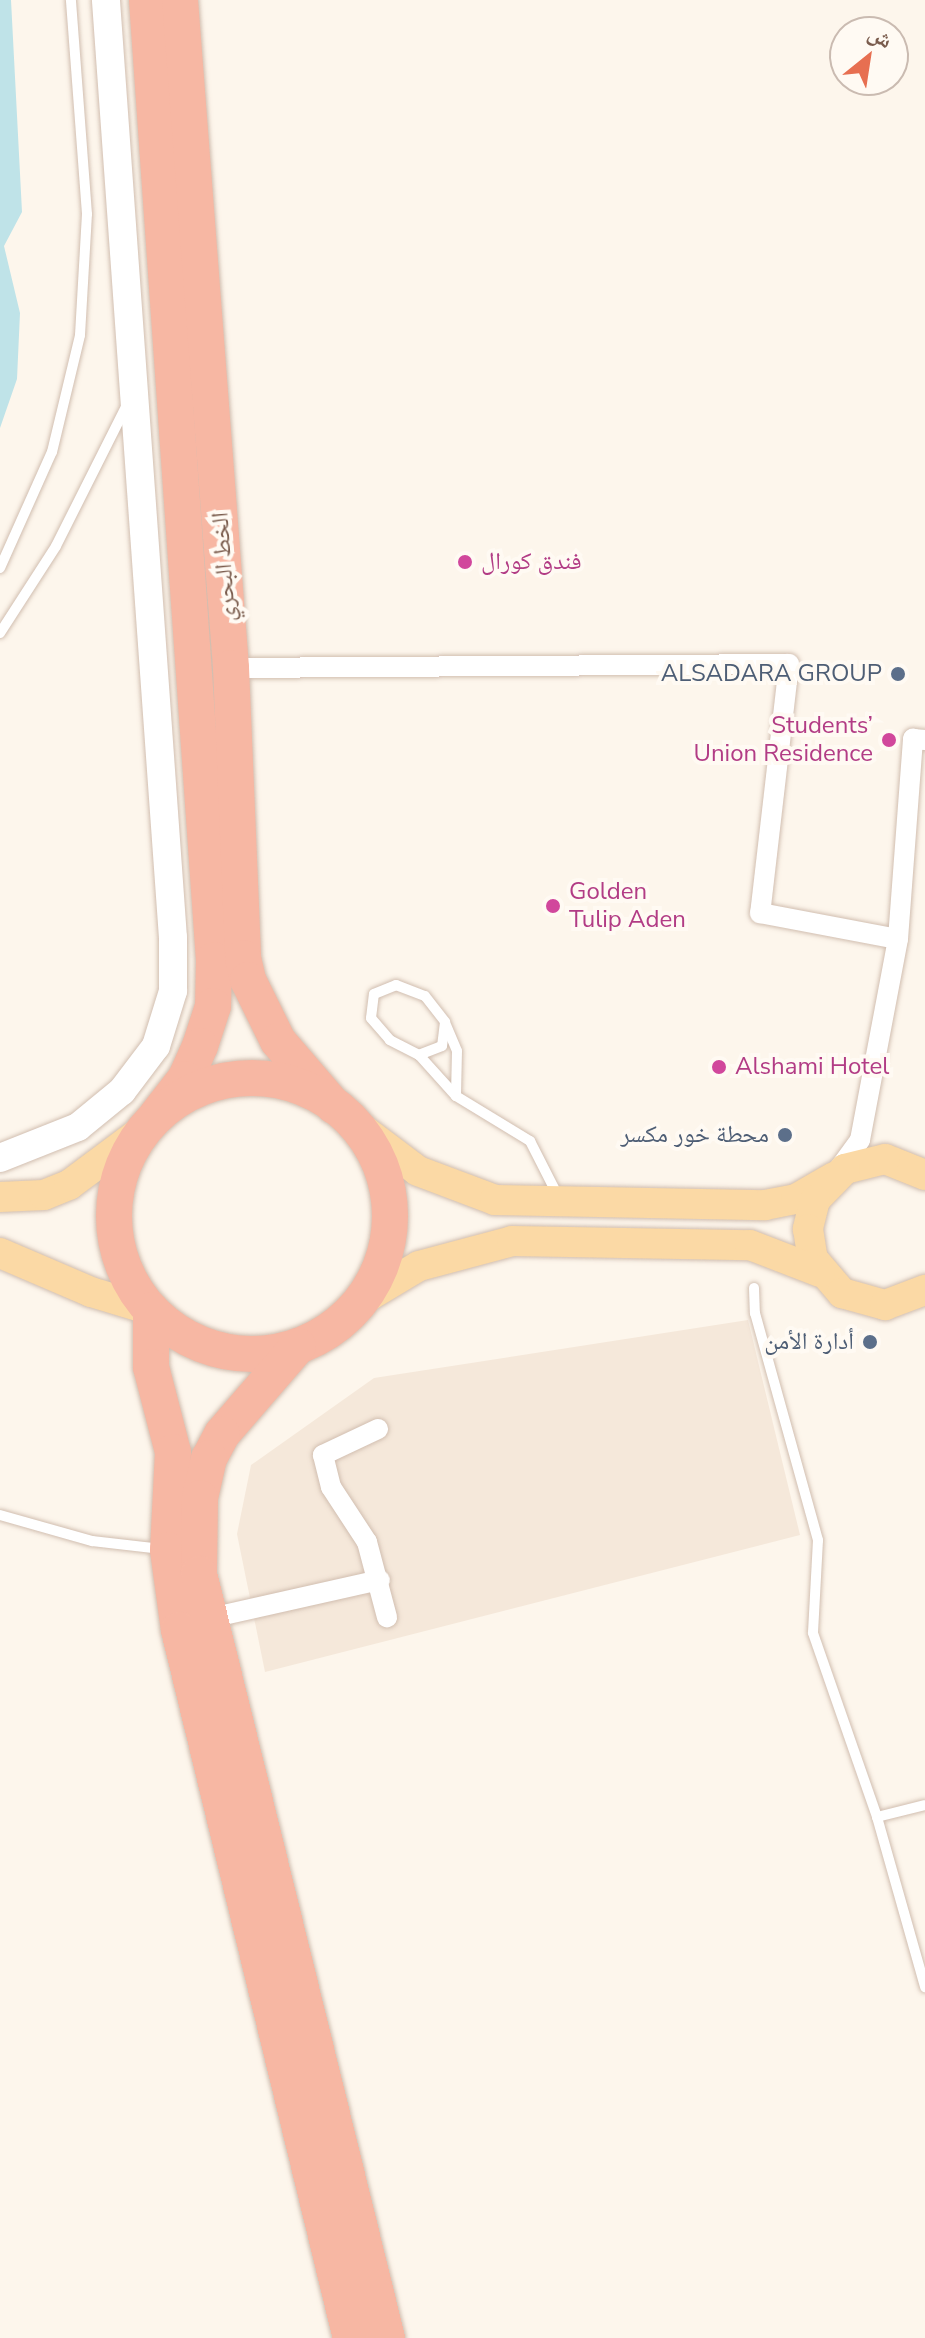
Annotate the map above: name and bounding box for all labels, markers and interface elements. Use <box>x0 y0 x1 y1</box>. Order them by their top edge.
north arrow <box>829 16 909 96</box>
text: ش <box>862 18 898 56</box>
street label: الخط البحري <box>206 511 242 623</box>
place label: فندق كورال <box>481 548 582 576</box>
marker: فندق كورال <box>456 553 474 571</box>
place label: ALSADARA GROUP <box>661 660 882 688</box>
marker: ALSADARA GROUP <box>889 665 907 683</box>
place label: Students’ Union Residence <box>693 712 873 768</box>
marker: Students’ Union Residence <box>880 731 898 749</box>
place label: Golden Tulip Aden <box>569 878 686 934</box>
marker: Golden Tulip Aden <box>544 897 562 915</box>
place label: Alshami Hotel <box>735 1053 889 1081</box>
marker: Alshami Hotel <box>710 1058 728 1076</box>
place label: محطة خور مكسر <box>620 1121 769 1149</box>
marker: محطة خور مكسر <box>776 1126 794 1144</box>
place label: أدارة الأمن <box>764 1328 854 1356</box>
marker: أدارة الأمن <box>861 1333 879 1351</box>

